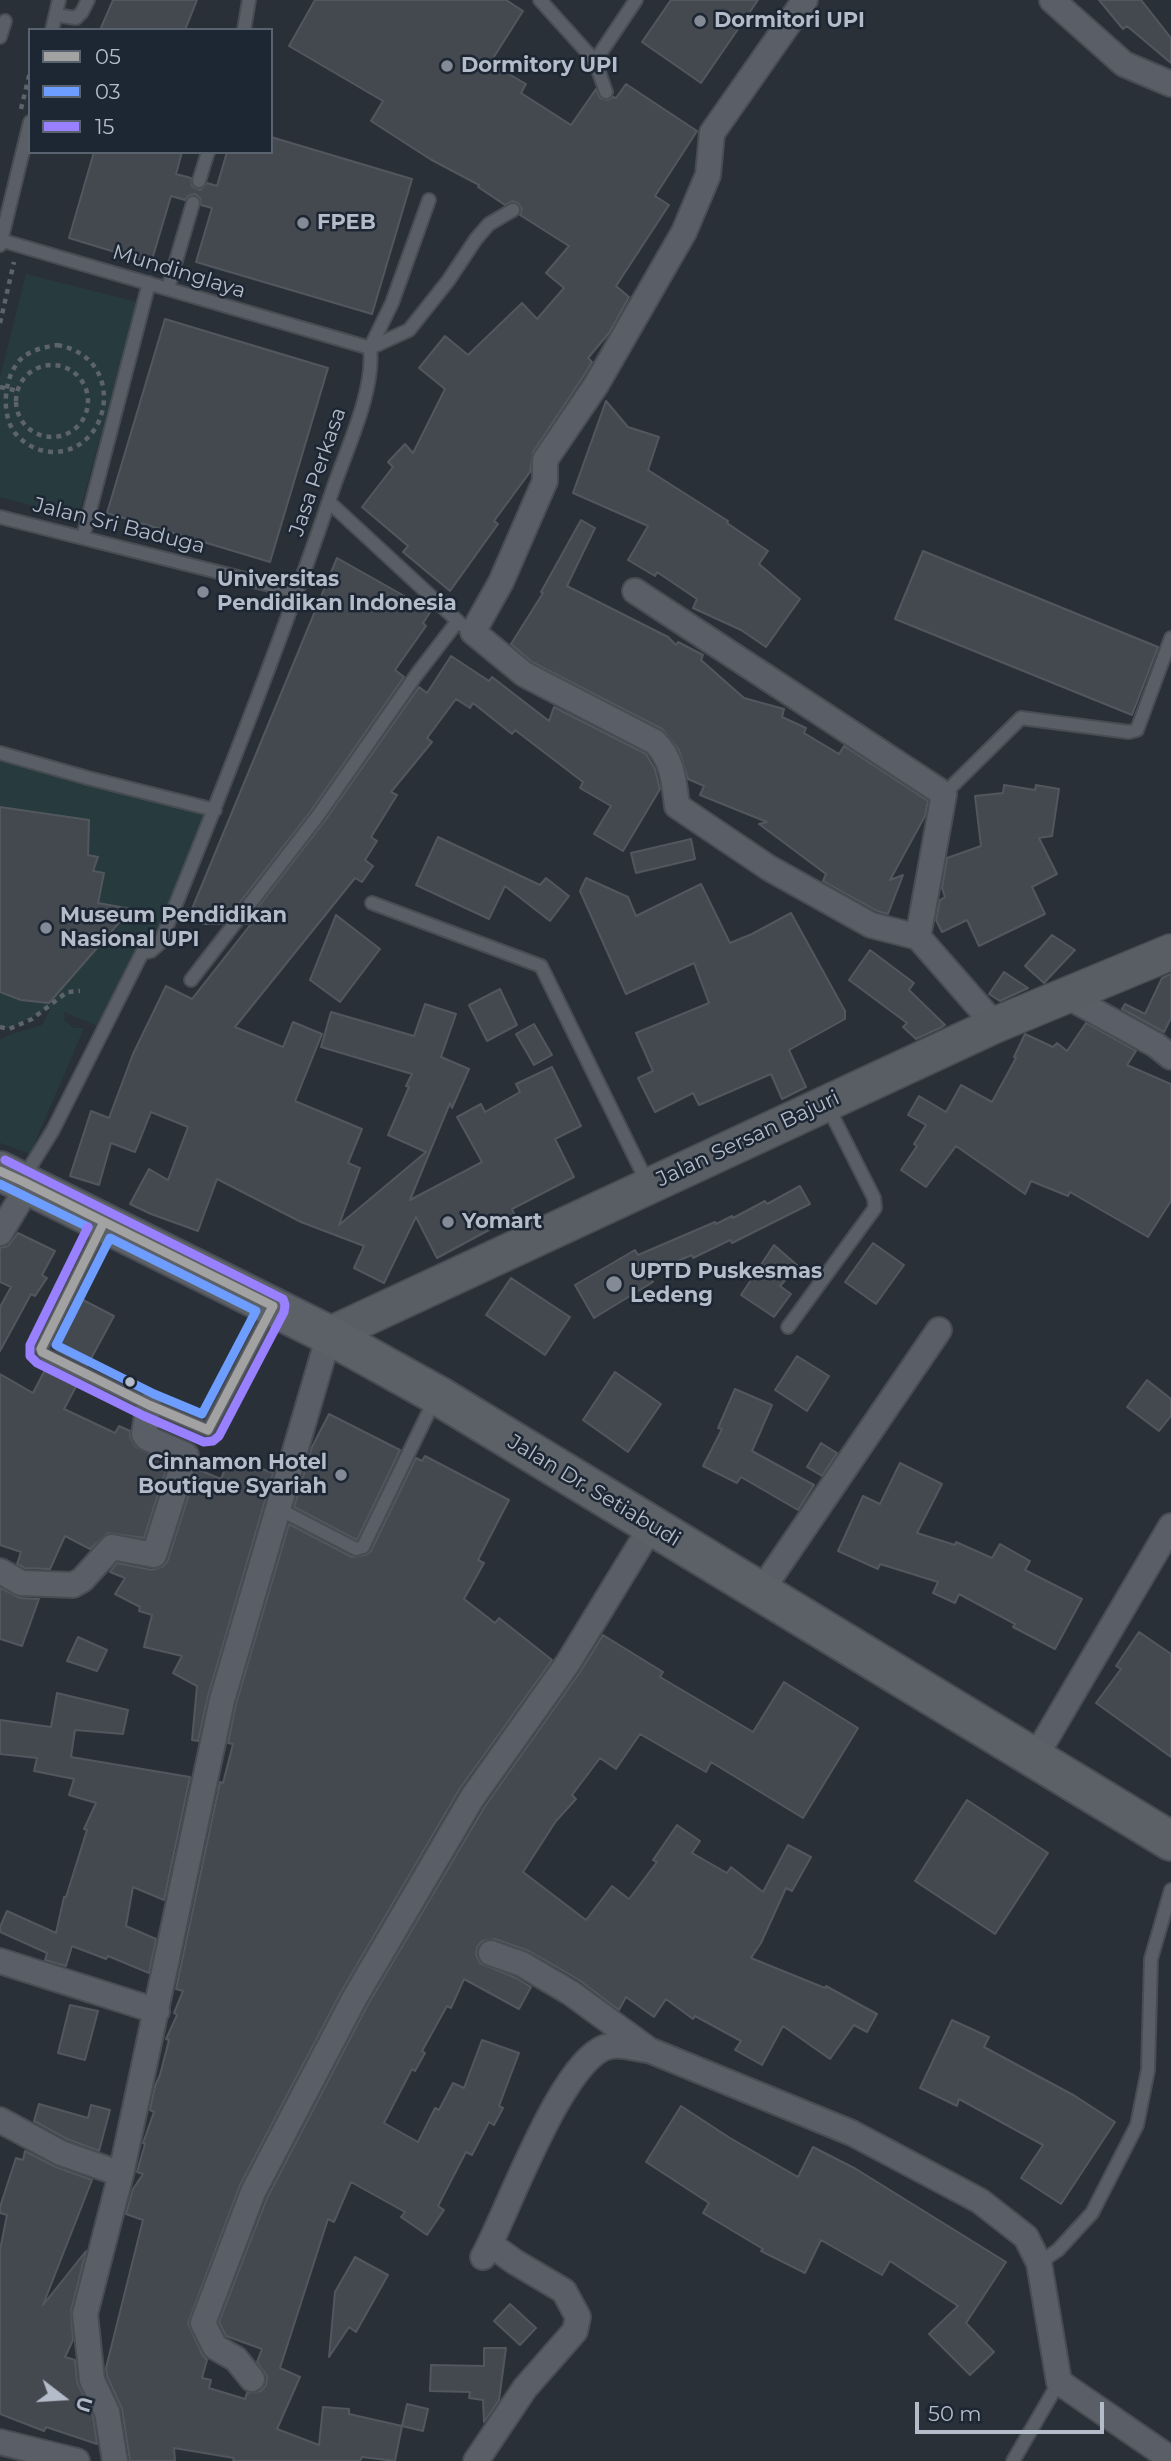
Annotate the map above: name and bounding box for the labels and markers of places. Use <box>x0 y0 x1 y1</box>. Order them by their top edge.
place label: Dormitori UPI <box>714 8 865 34</box>
marker: Dormitori UPI <box>692 13 708 29</box>
place label: Dormitory UPI <box>461 53 618 79</box>
marker: Dormitory UPI <box>439 58 455 74</box>
place label: FPEB <box>317 210 376 236</box>
marker: FPEB <box>295 215 311 231</box>
place label: Universitas Pendidikan Indonesia <box>217 567 457 617</box>
marker: Universitas Pendidikan Indonesia <box>195 584 211 600</box>
place label: Museum Pendidikan Nasional UPI <box>60 903 287 953</box>
marker: Museum Pendidikan Nasional UPI <box>38 920 54 936</box>
place label: Yomart <box>462 1209 542 1235</box>
marker: Yomart <box>440 1214 456 1230</box>
place label: UPTD Puskesmas Ledeng <box>630 1259 822 1309</box>
marker: UPTD Puskesmas Ledeng <box>604 1274 624 1294</box>
unlabelled marker <box>123 1375 137 1389</box>
place label: Cinnamon Hotel Boutique Syariah <box>138 1450 327 1500</box>
marker: Cinnamon Hotel Boutique Syariah <box>333 1467 349 1483</box>

